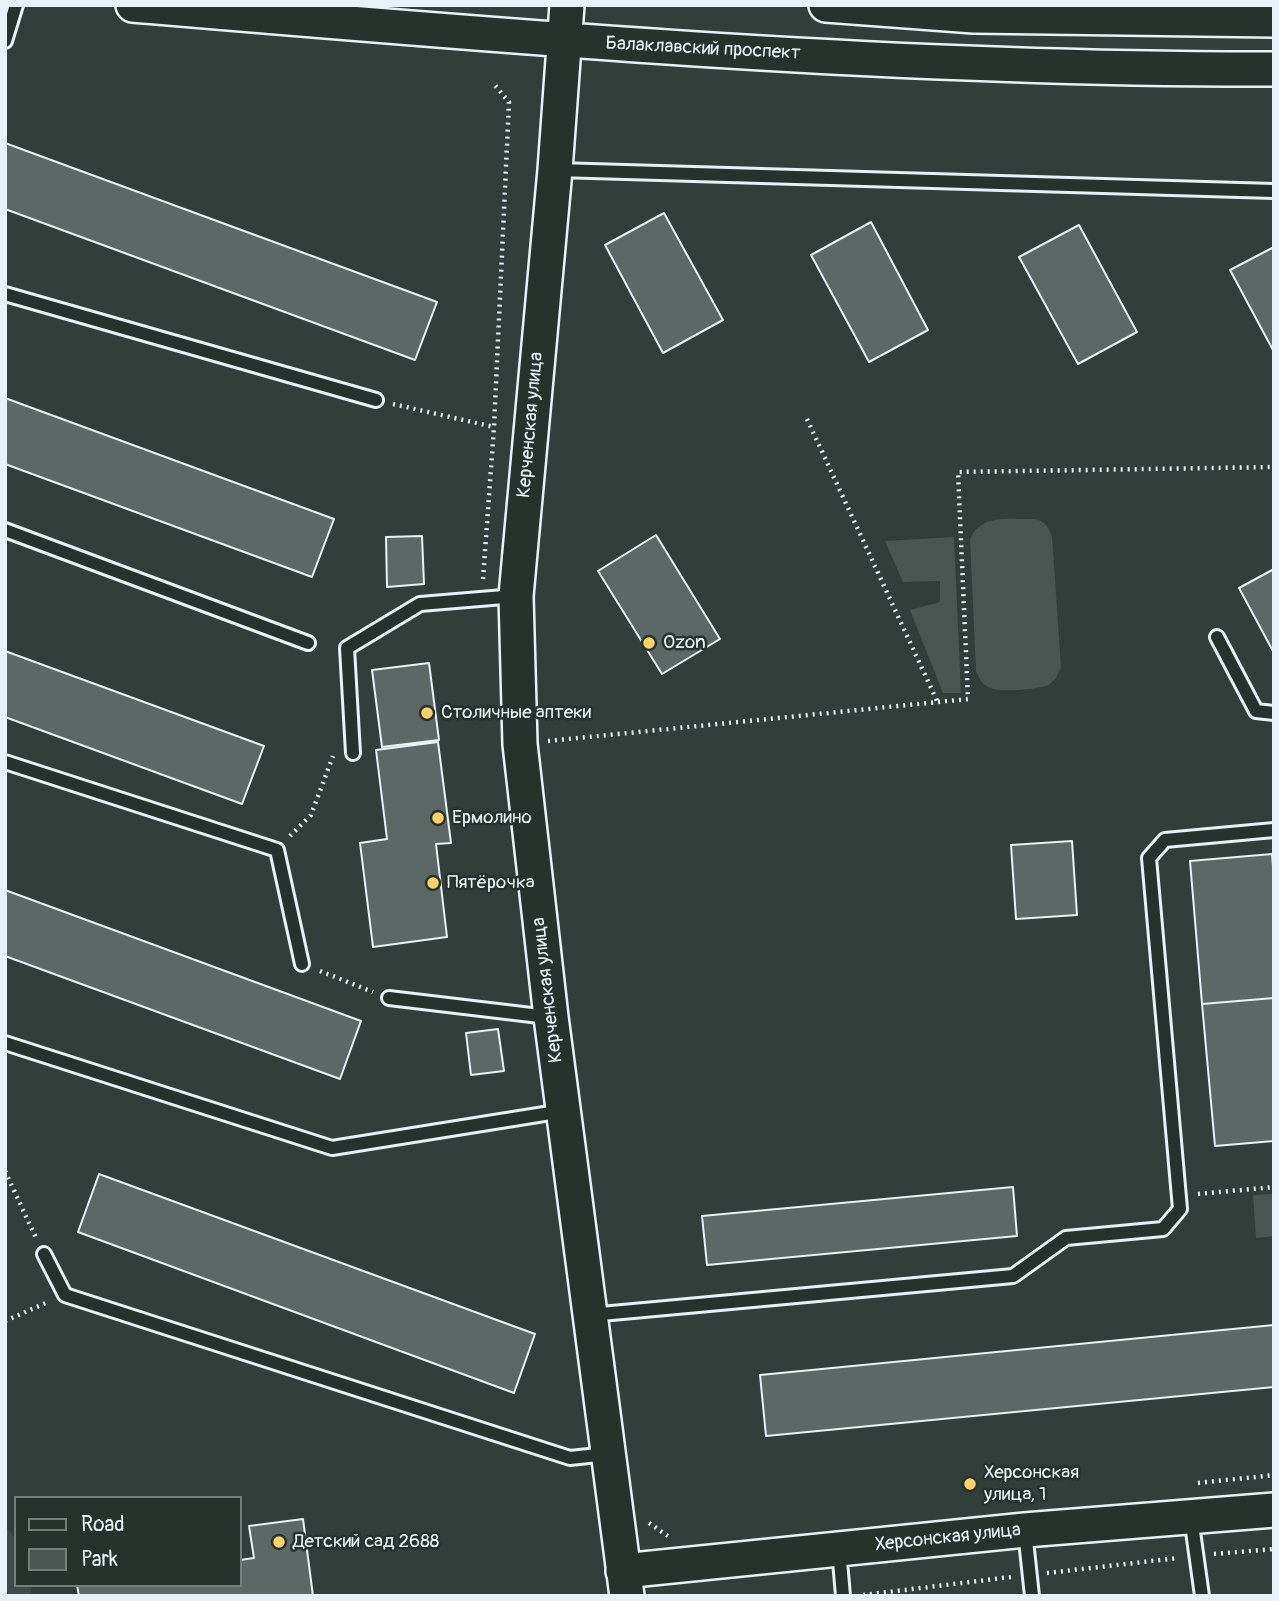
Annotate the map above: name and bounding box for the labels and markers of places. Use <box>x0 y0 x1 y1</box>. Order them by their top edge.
place label: Ozon <box>663 632 706 654</box>
marker: Ozon <box>641 635 657 651</box>
place label: Столичные аптеки <box>441 702 591 724</box>
marker: Столичные аптеки <box>419 705 435 721</box>
place label: Ермолино <box>452 807 532 829</box>
marker: Ермолино <box>430 810 446 826</box>
place label: Пятёрочка <box>447 872 535 894</box>
marker: Пятёрочка <box>425 875 441 891</box>
place label: Херсонская улица, 1 <box>984 1462 1079 1506</box>
marker: Херсонская улица, 1 <box>962 1476 978 1492</box>
place label: Детский сад 2688 <box>293 1531 439 1553</box>
marker: Детский сад 2688 <box>271 1534 287 1550</box>

